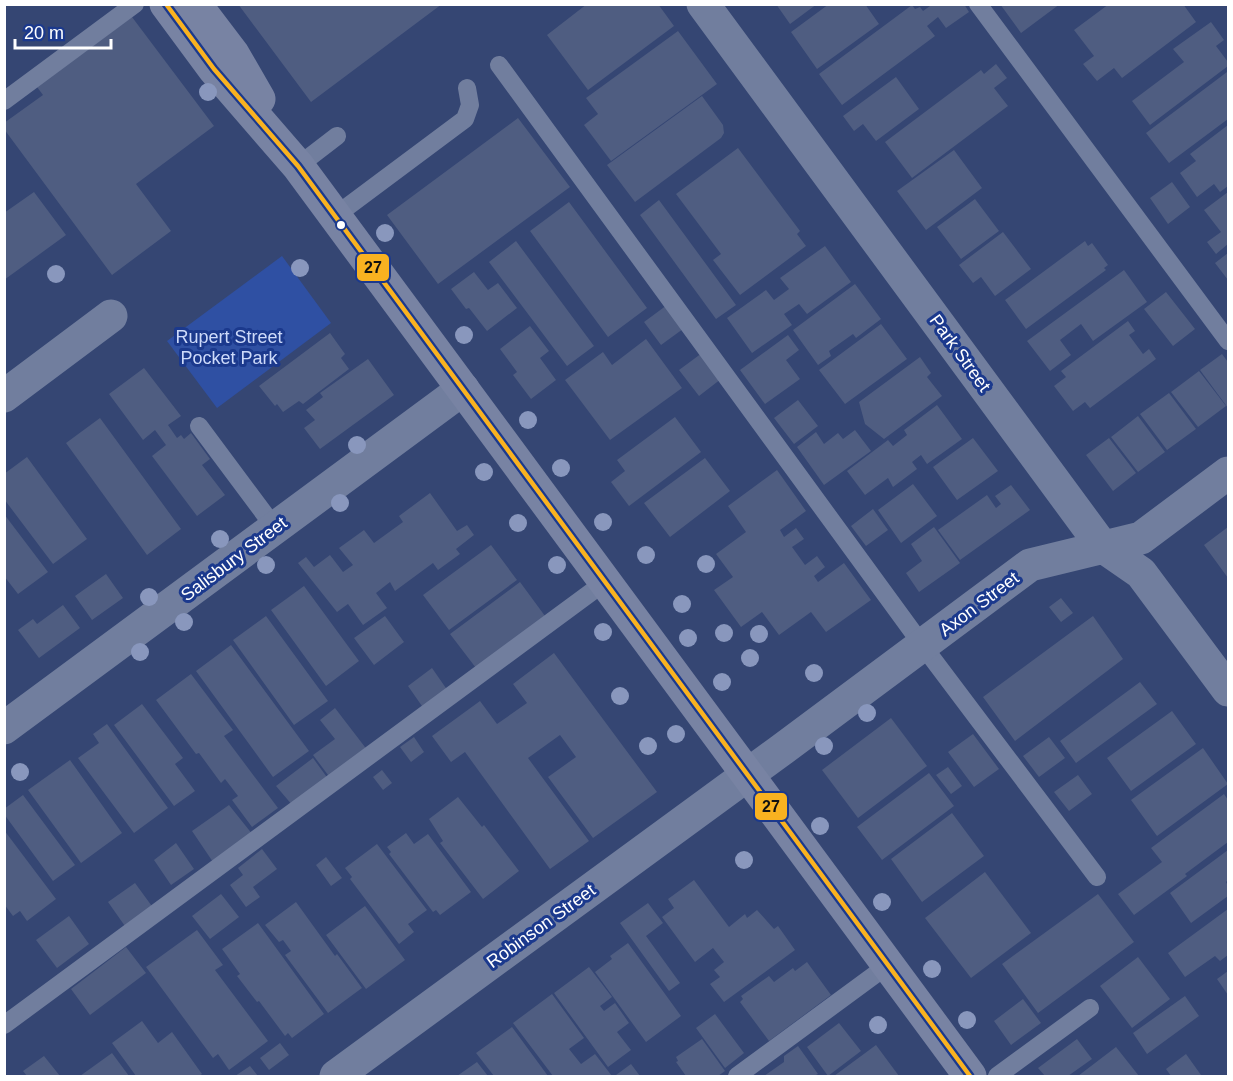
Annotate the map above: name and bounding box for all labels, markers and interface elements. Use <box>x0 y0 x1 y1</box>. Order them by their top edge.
scale bar <box>15 12 111 50</box>
text: 20 m <box>24 23 64 43</box>
unlabelled marker <box>335 219 347 231</box>
line badge: 27 <box>356 253 390 282</box>
text: 27 <box>364 259 382 276</box>
street label: Park Street <box>925 311 995 395</box>
park label: Rupert Street Pocket Park <box>175 327 283 368</box>
street label: Salisbury Street <box>177 513 291 605</box>
street label: Axon Street <box>935 568 1023 640</box>
line badge: 27 <box>754 792 788 821</box>
text: 27 <box>762 798 780 815</box>
street label: Robinson Street <box>483 880 599 972</box>

